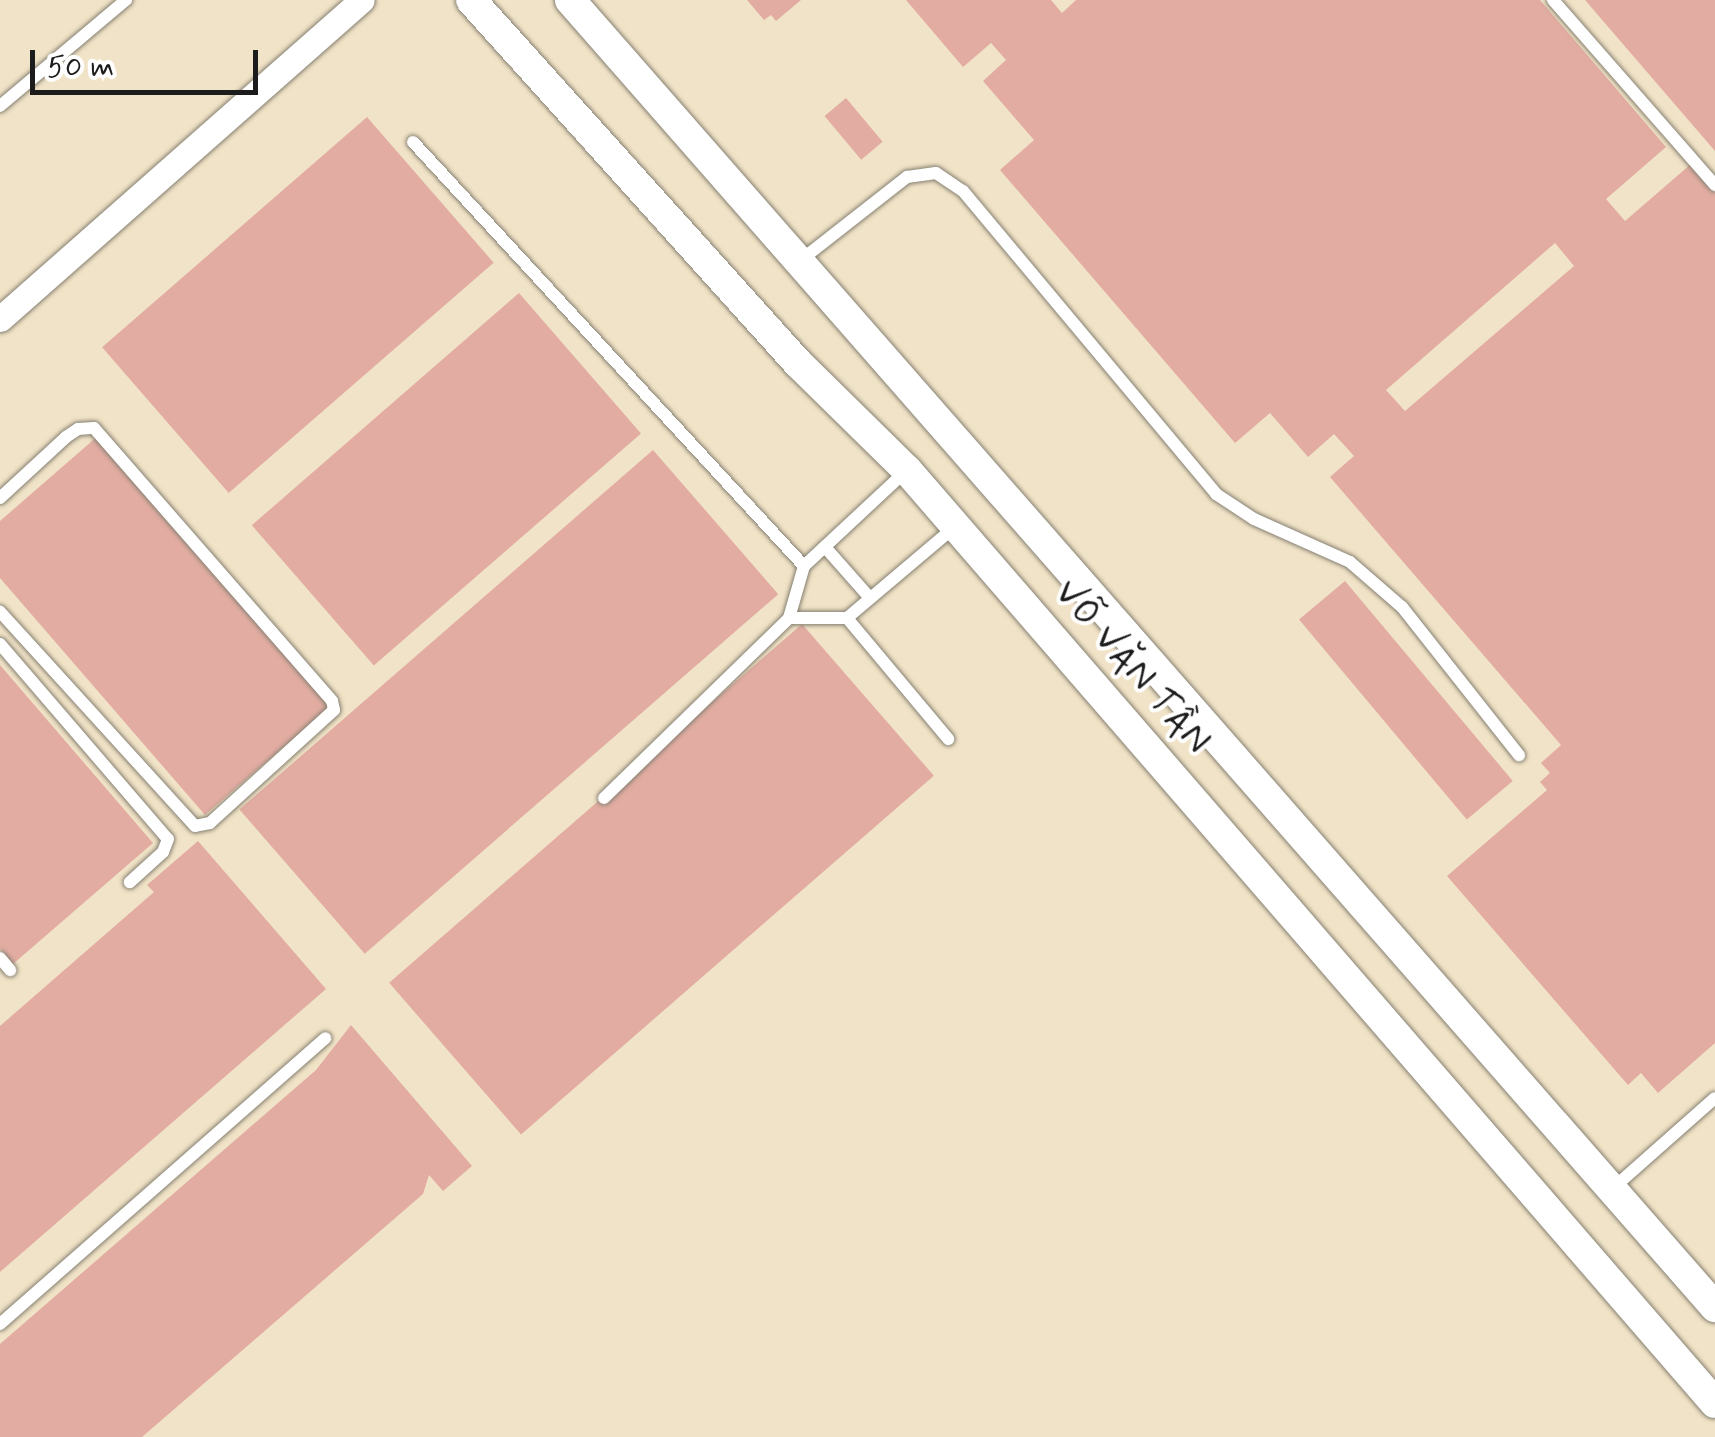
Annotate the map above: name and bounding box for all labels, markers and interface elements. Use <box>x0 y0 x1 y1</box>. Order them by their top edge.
scale bar <box>35 30 262 92</box>
text: 50 m <box>47 48 114 87</box>
street label: VÕ VĂN TẦN <box>1045 572 1219 762</box>

